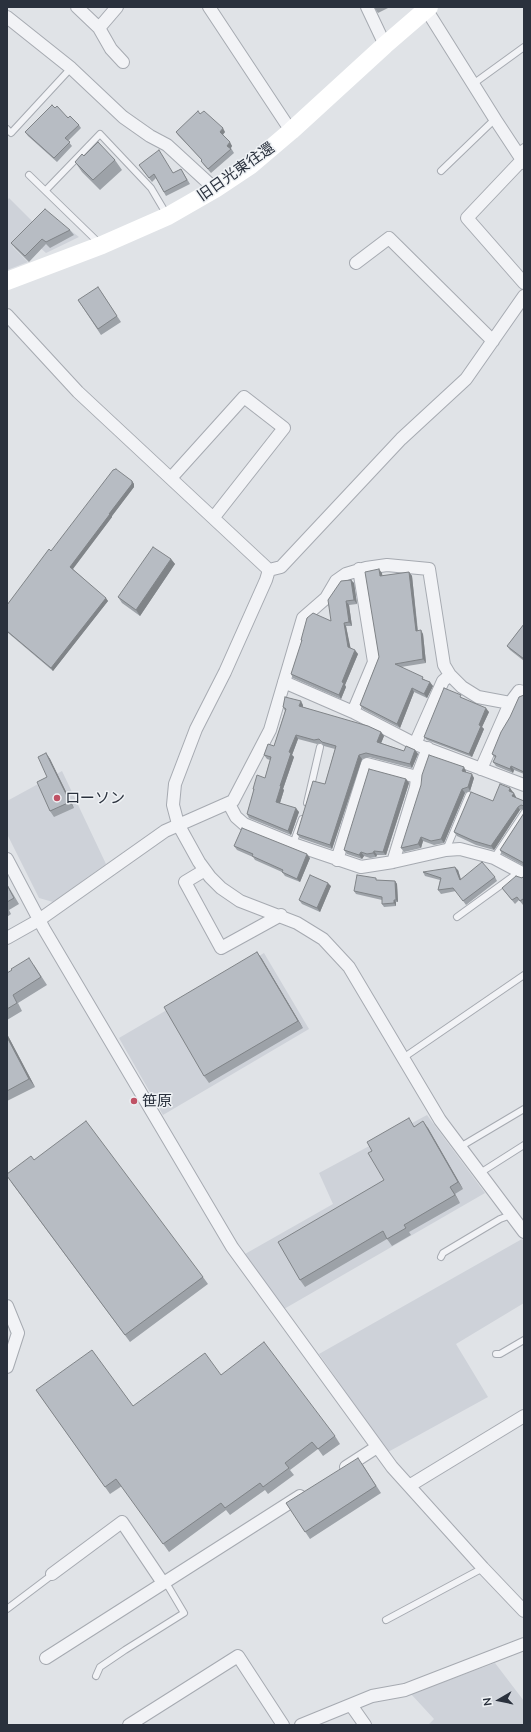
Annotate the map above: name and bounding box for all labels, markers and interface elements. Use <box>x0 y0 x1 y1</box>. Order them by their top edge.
street label: 旧日光東往還 <box>194 139 278 205</box>
place label: ローソン <box>65 789 125 807</box>
marker: ローソン <box>52 793 62 803</box>
place label: 笹原 <box>142 1092 172 1110</box>
marker: 笹原 <box>129 1096 139 1106</box>
north arrow <box>479 1680 519 1720</box>
text: N <box>480 1697 495 1707</box>

